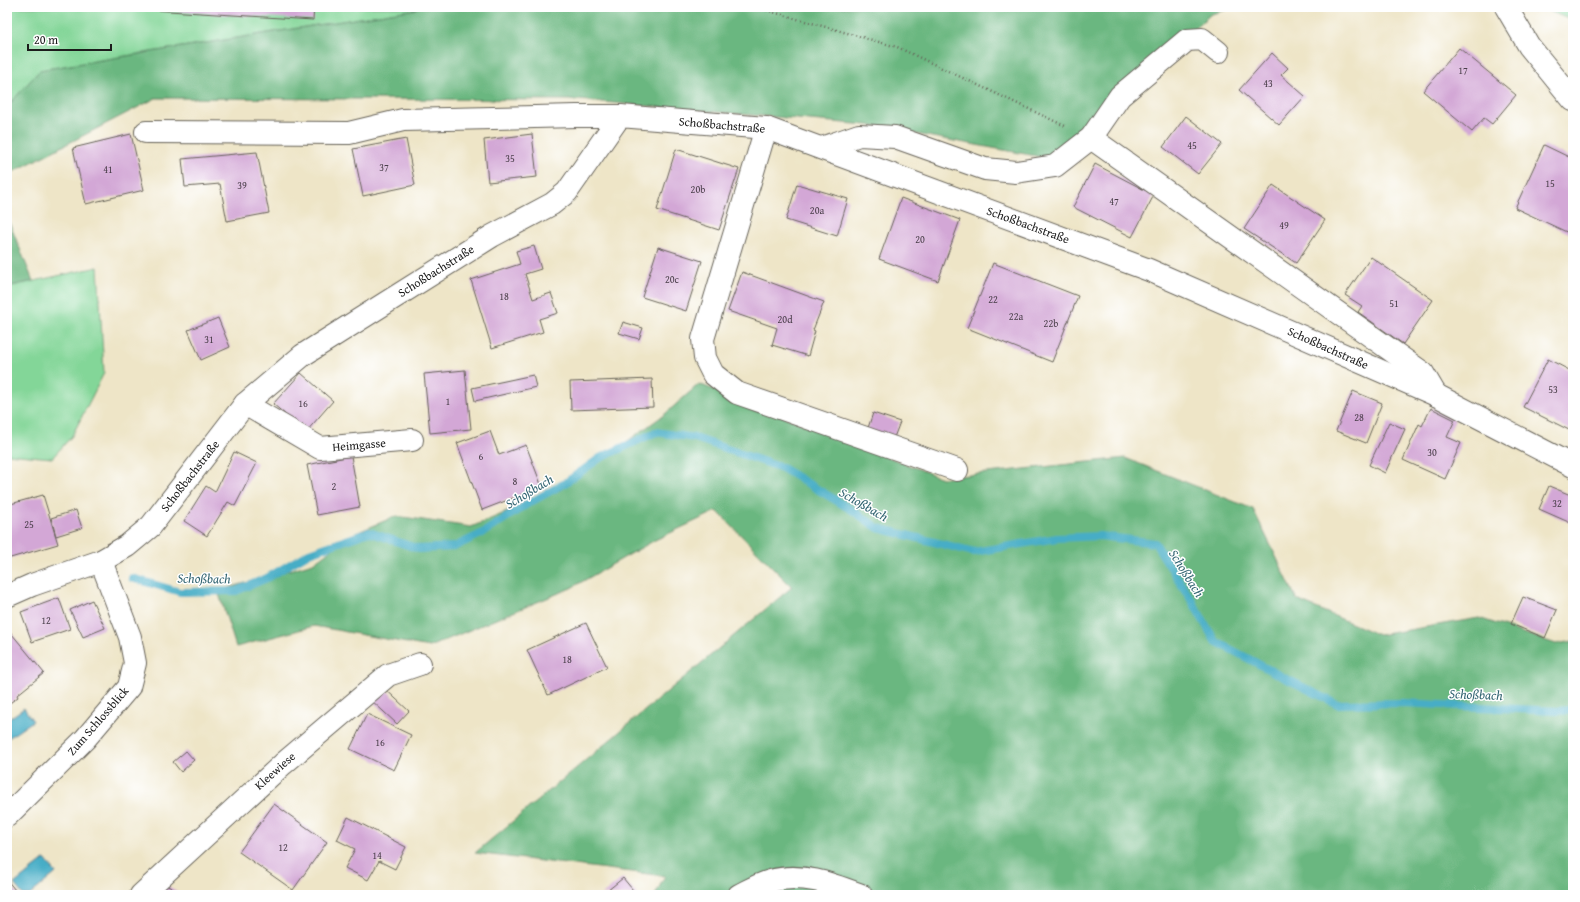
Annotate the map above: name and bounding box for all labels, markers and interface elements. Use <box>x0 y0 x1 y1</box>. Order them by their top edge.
scale bar <box>28 26 111 52</box>
text: 20 m <box>34 31 58 48</box>
house number: 17 <box>1458 63 1468 78</box>
house number: 43 <box>1263 76 1273 91</box>
street label: Schoßbachstraße <box>678 112 766 137</box>
house number: 45 <box>1187 138 1197 153</box>
house number: 35 <box>505 151 515 166</box>
house number: 37 <box>379 160 389 175</box>
house number: 41 <box>103 162 113 177</box>
house number: 15 <box>1545 176 1555 191</box>
house number: 39 <box>237 178 247 193</box>
house number: 20b <box>691 182 705 197</box>
house number: 47 <box>1109 194 1119 209</box>
street label: Schoßbachstraße <box>984 202 1072 247</box>
house number: 20a <box>810 203 824 218</box>
house number: 49 <box>1279 218 1289 233</box>
house number: 20 <box>915 232 925 247</box>
street label: Schoßbachstraße <box>394 240 477 301</box>
house number: 20c <box>665 272 680 287</box>
house number: 18 <box>499 289 509 304</box>
house number: 22 <box>988 292 998 307</box>
house number: 51 <box>1389 296 1399 311</box>
house number: 22a <box>1009 309 1023 324</box>
house number: 20d <box>778 312 793 327</box>
house number: 22b <box>1044 316 1058 331</box>
street label: Schoßbachstraße <box>1285 322 1372 373</box>
house number: 31 <box>204 332 214 347</box>
house number: 53 <box>1548 382 1558 397</box>
house number: 1 <box>446 394 451 409</box>
house number: 16 <box>298 396 308 411</box>
house number: 28 <box>1354 410 1364 425</box>
street label: Heimgasse <box>332 434 387 455</box>
street label: Schoßbachstraße <box>156 436 223 515</box>
house number: 30 <box>1427 445 1437 460</box>
house number: 6 <box>479 449 484 464</box>
water label: Schoßbach <box>501 469 557 513</box>
house number: 8 <box>513 474 518 489</box>
house number: 2 <box>332 479 337 494</box>
water label: Schoßbach <box>836 483 892 526</box>
house number: 32 <box>1552 496 1562 511</box>
house number: 25 <box>24 517 34 532</box>
water label: Schoßbach <box>1164 546 1209 601</box>
water label: Schoßbach <box>177 569 231 588</box>
house number: 12 <box>41 613 51 628</box>
house number: 18 <box>562 652 572 667</box>
street label: Zum Schlossblick <box>63 682 133 759</box>
water label: Schoßbach <box>1449 684 1503 705</box>
house number: 16 <box>375 735 385 750</box>
street label: Kleewiese <box>251 747 299 794</box>
house number: 12 <box>278 840 288 855</box>
house number: 14 <box>372 848 382 863</box>

